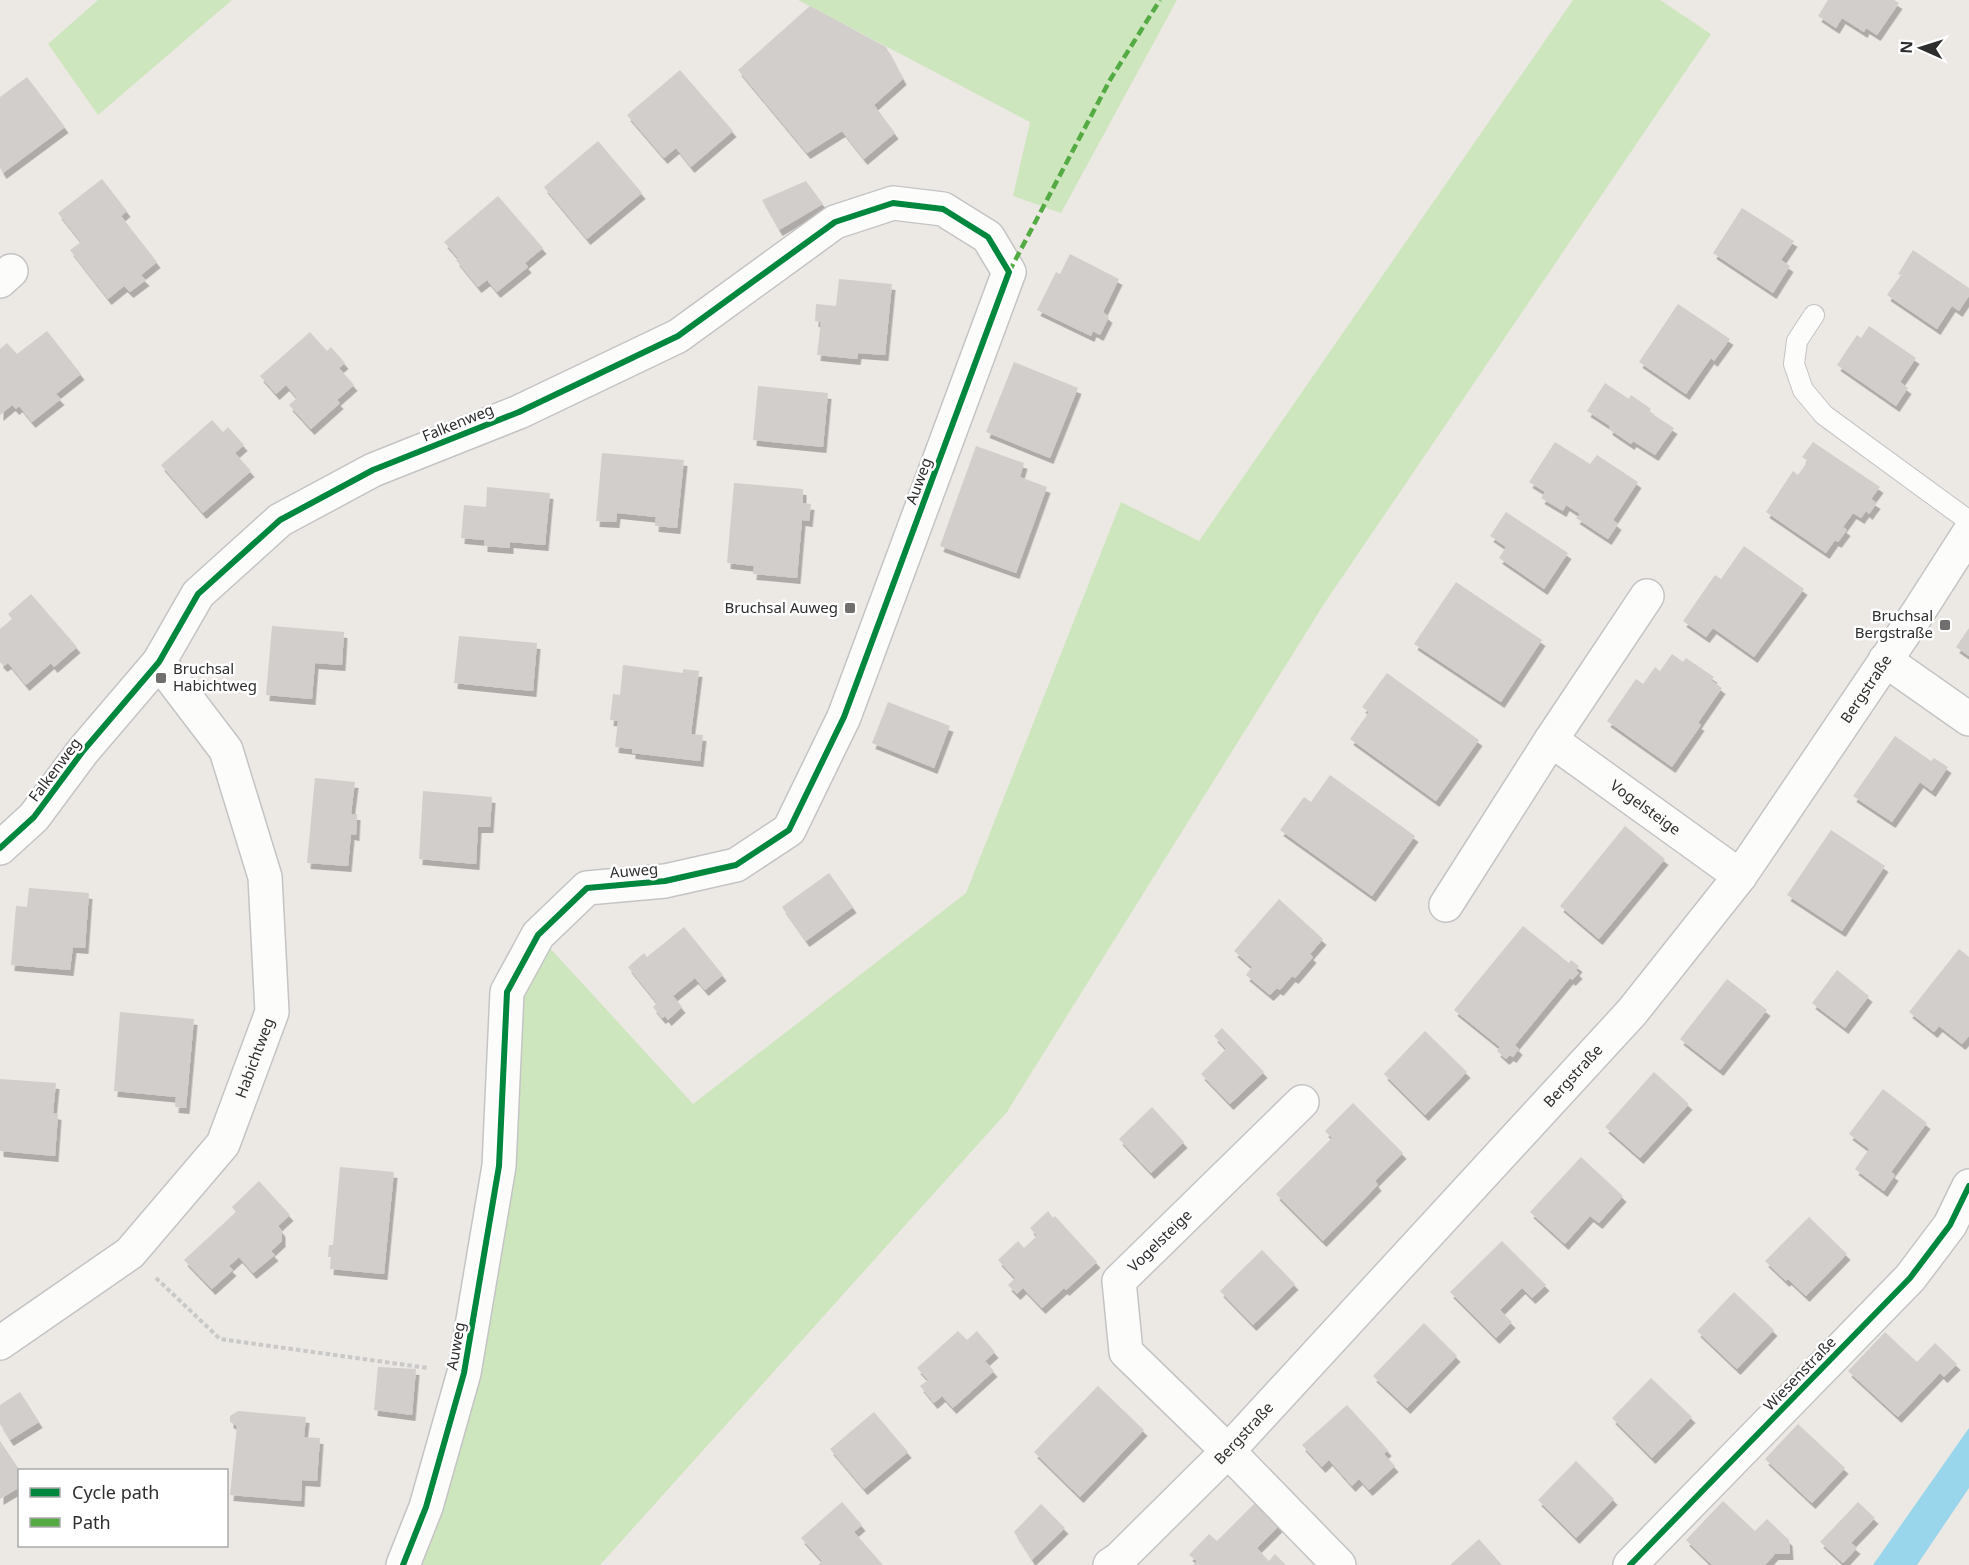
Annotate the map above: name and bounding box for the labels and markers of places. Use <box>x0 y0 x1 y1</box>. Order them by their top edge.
place label: Bruchsal Auweg <box>725 597 838 617</box>
marker: Bruchsal Auweg <box>843 601 857 615</box>
place label: Bruchsal Bergstraße <box>1855 605 1933 642</box>
marker: Bruchsal Bergstraße <box>1938 618 1952 632</box>
place label: Bruchsal Habichtweg <box>173 658 257 695</box>
marker: Bruchsal Habichtweg <box>154 671 168 685</box>

